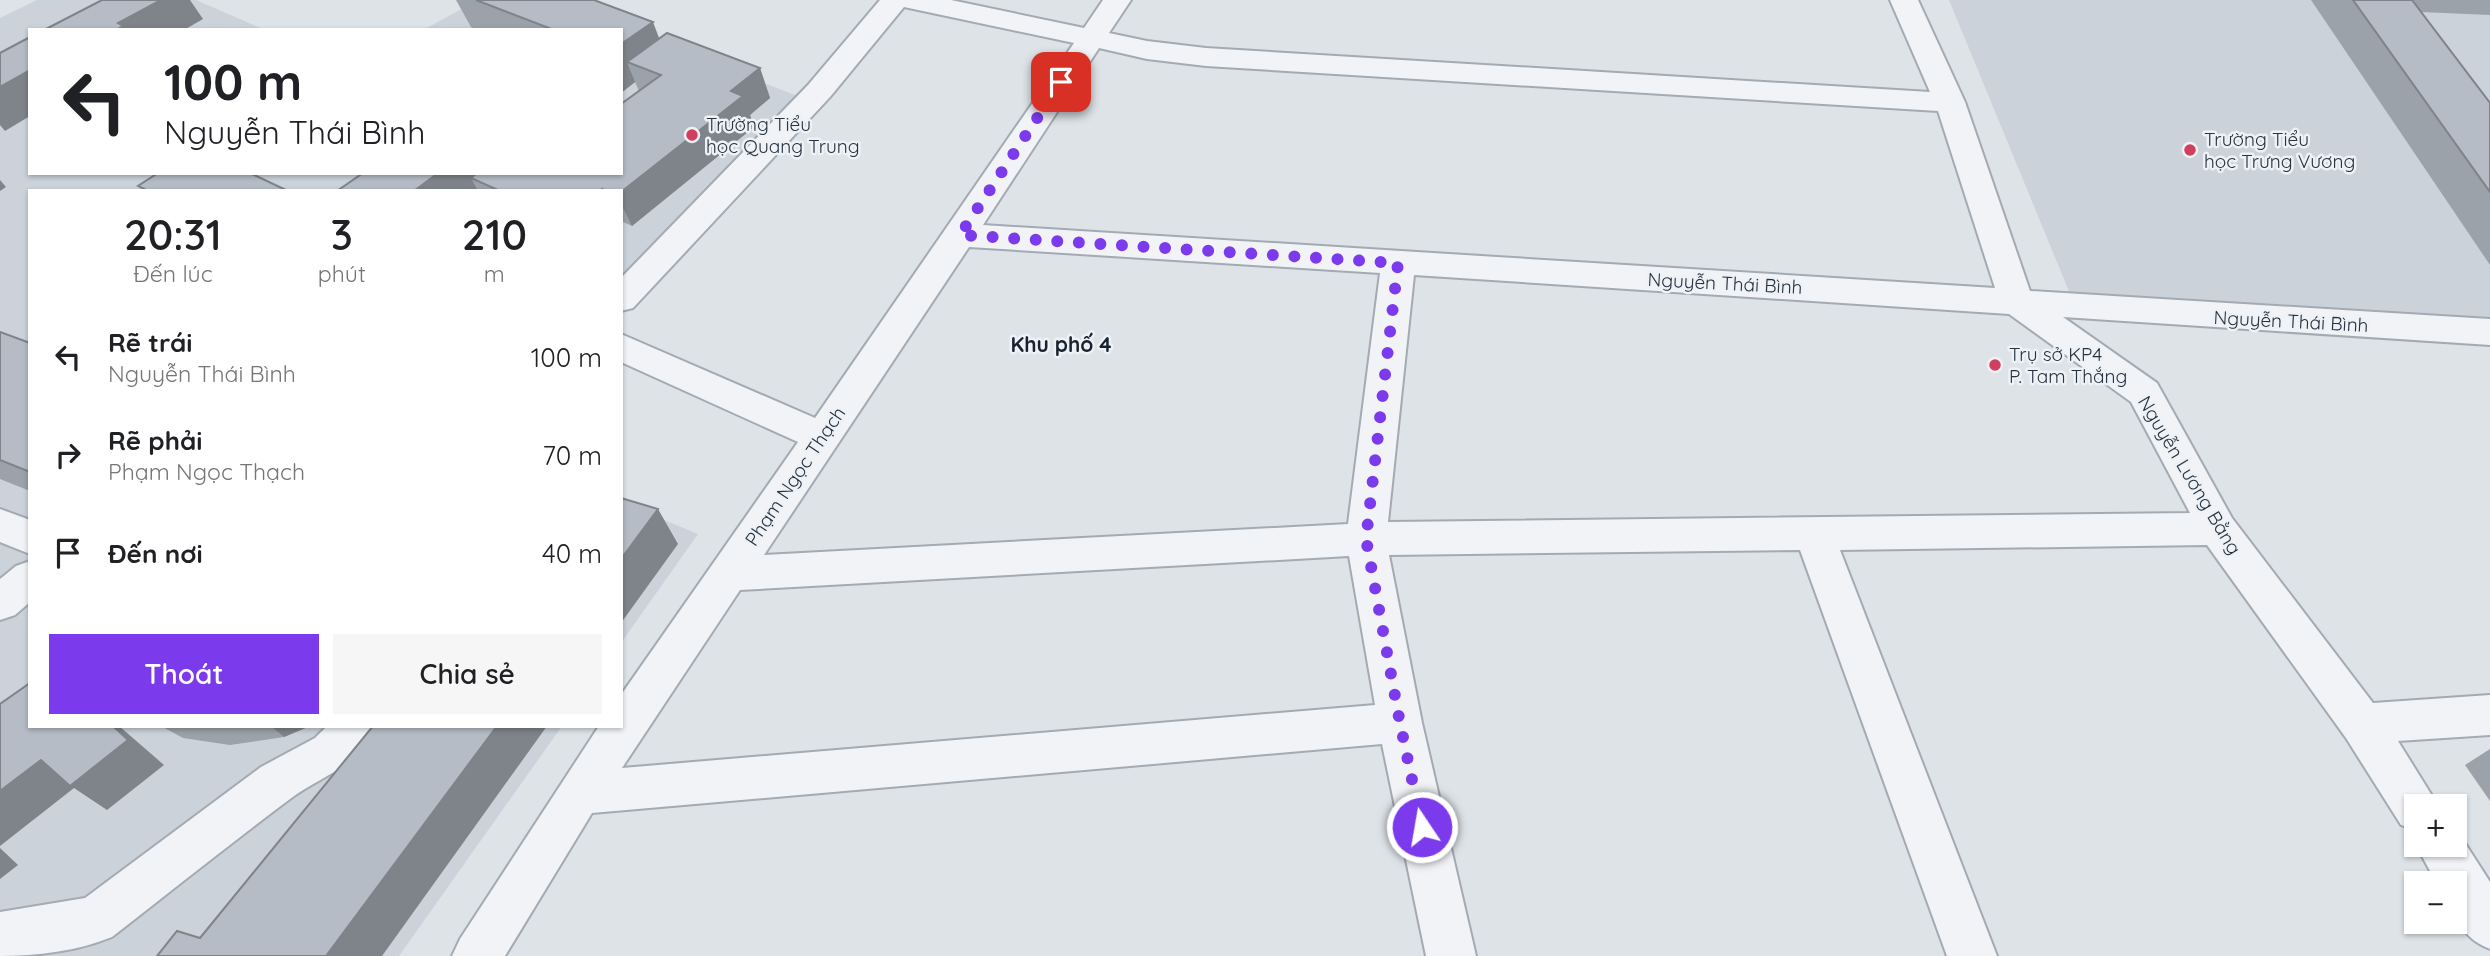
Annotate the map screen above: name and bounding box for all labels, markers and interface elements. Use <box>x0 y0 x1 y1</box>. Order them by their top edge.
text: 100 m <box>164 51 302 112</box>
pin <box>1031 52 1091 112</box>
icon: left <box>49 56 140 147</box>
icon: arrive <box>1042 63 1080 101</box>
text: Nguyễn Thái Bình <box>164 112 425 152</box>
place label: Trường Tiểu học Quang Trung <box>706 112 860 158</box>
marker: Trường Tiểu học Quang Trung <box>684 127 700 143</box>
place label: Trường Tiểu học Trưng Vương <box>2204 127 2355 173</box>
marker: Trường Tiểu học Trưng Vương <box>2182 142 2198 158</box>
text: 20:31 <box>124 208 222 261</box>
text: 3 <box>331 208 353 261</box>
text: 210 <box>462 208 527 261</box>
text: Đến lúc <box>133 259 213 288</box>
text: phút <box>318 259 366 288</box>
text: m <box>484 259 505 288</box>
street label: Nguyễn Thái Bình <box>1647 267 1803 299</box>
street label: Nguyễn Thái Bình <box>2213 305 2369 337</box>
text: Rẽ trái <box>108 326 192 359</box>
district label: Khu phố 4 <box>1010 331 1112 357</box>
icon: left <box>49 338 87 376</box>
text: 100 m <box>531 341 602 374</box>
place label: Trụ sở KP4 P. Tam Thắng <box>2009 342 2127 388</box>
marker: Trụ sở KP4 P. Tam Thắng <box>1987 357 2003 373</box>
text: Nguyễn Thái Bình <box>108 359 296 388</box>
street label: Nguyễn Lương Bằng <box>2133 391 2247 559</box>
street label: Phạm Ngọc Thạch <box>740 402 850 550</box>
text: Rẽ phải <box>108 424 202 457</box>
icon: right <box>49 436 87 474</box>
text: 70 m <box>542 439 602 472</box>
text: Phạm Ngọc Thạch <box>108 457 305 486</box>
icon: arrive <box>49 534 87 572</box>
text: Đến nơi <box>108 537 203 570</box>
text: 40 m <box>542 537 602 570</box>
button: Thoát <box>49 634 319 714</box>
button: Chia sẻ <box>333 634 602 714</box>
position arrow <box>1385 790 1459 864</box>
map controls <box>2404 794 2467 934</box>
button: + <box>2404 794 2467 857</box>
button: − <box>2404 871 2467 934</box>

